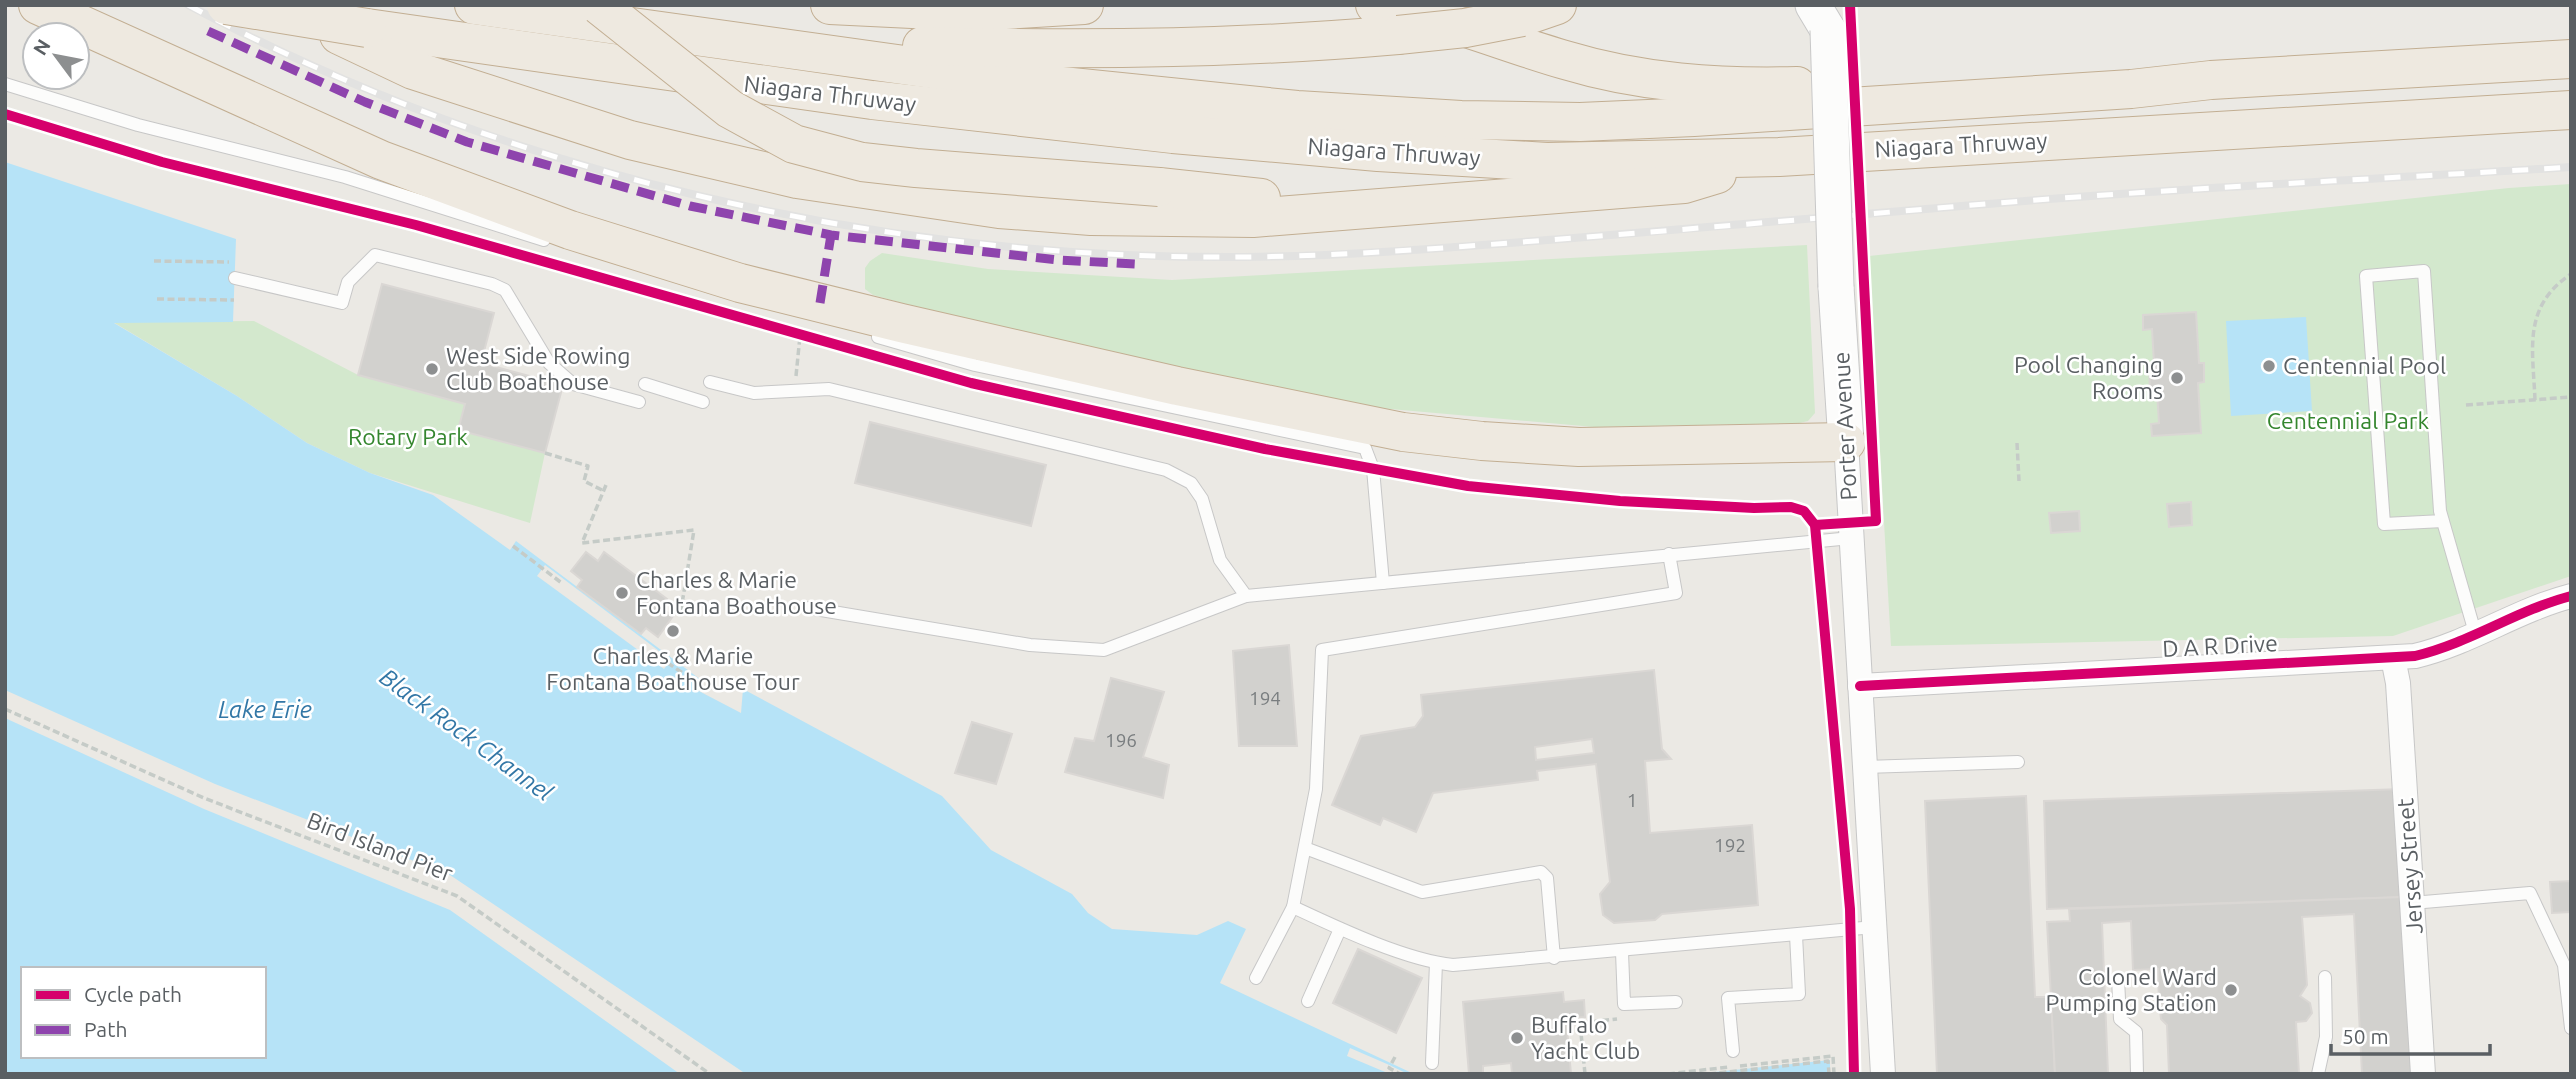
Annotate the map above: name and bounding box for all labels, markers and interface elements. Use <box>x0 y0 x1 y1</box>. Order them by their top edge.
north arrow <box>21 21 91 91</box>
text: N <box>28 35 55 59</box>
street label: Niagara Thruway <box>743 71 918 116</box>
street label: Niagara Thruway <box>1874 127 2048 162</box>
street label: Niagara Thruway <box>1307 133 1481 170</box>
place label: West Side Rowing Club Boathouse <box>446 343 630 394</box>
street label: Porter Avenue <box>1828 351 1861 501</box>
place label: Pool Changing Rooms <box>2014 352 2163 403</box>
place label: Centennial Pool <box>2283 353 2446 378</box>
marker: Centennial Pool <box>2261 358 2277 374</box>
marker: West Side Rowing Club Boathouse <box>424 361 440 377</box>
marker: Pool Changing Rooms <box>2169 370 2185 386</box>
park label: Centennial Park <box>2267 408 2430 433</box>
park label: Rotary Park <box>348 424 468 449</box>
place label: Charles & Marie Fontana Boathouse <box>636 567 837 618</box>
marker: Charles & Marie Fontana Boathouse <box>614 585 630 601</box>
marker: Charles & Marie Fontana Boathouse Tour <box>665 623 681 639</box>
street label: D A R Drive <box>2162 630 2278 661</box>
place label: Charles & Marie Fontana Boathouse Tour <box>546 643 800 694</box>
water label: Black Rock Channel <box>375 663 558 806</box>
house number: 194 <box>1249 687 1281 709</box>
water label: Lake Erie <box>218 696 312 723</box>
house number: 196 <box>1105 729 1137 751</box>
house number: 1 <box>1627 789 1637 811</box>
street label: Jersey Street <box>2392 797 2427 935</box>
street label: Bird Island Pier <box>304 807 457 886</box>
house number: 192 <box>1714 834 1746 856</box>
place label: Colonel Ward Pumping Station <box>2046 964 2217 1015</box>
legend <box>21 967 266 1058</box>
text: Cycle path <box>84 982 182 1006</box>
marker: Colonel Ward Pumping Station <box>2223 982 2239 998</box>
place label: Buffalo Yacht Club <box>1531 1012 1640 1063</box>
scale bar <box>2331 1012 2490 1056</box>
text: Path <box>84 1017 127 1041</box>
text: 50 m <box>2342 1024 2389 1048</box>
marker: Buffalo Yacht Club <box>1509 1030 1525 1046</box>

